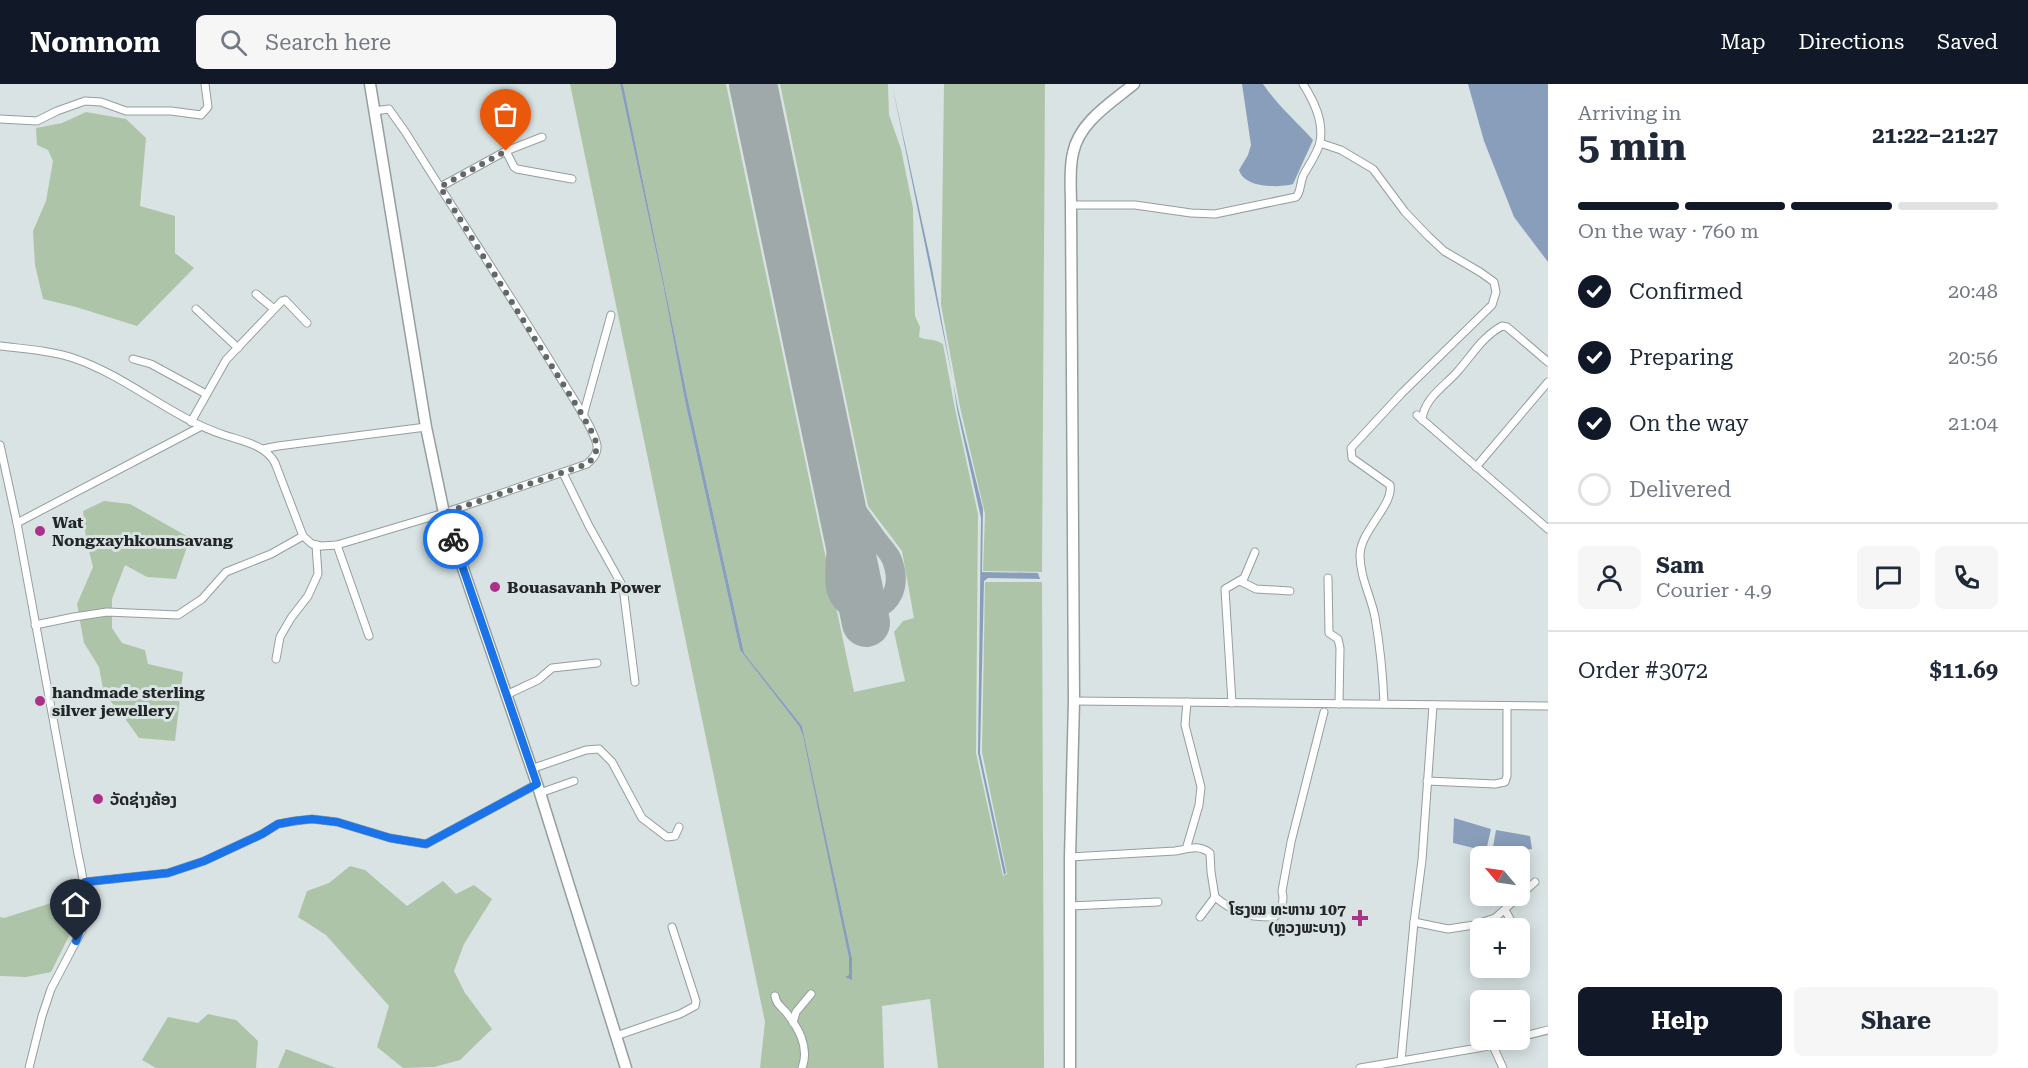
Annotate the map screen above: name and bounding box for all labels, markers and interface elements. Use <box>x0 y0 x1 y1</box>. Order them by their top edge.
search box <box>196 15 616 69</box>
text: Nomnom <box>30 26 160 59</box>
icon: search <box>217 26 250 59</box>
text: Search here <box>265 30 391 55</box>
text: Map <box>1721 30 1765 54</box>
text: Directions <box>1798 30 1904 54</box>
text: Saved <box>1937 30 1998 54</box>
pin <box>480 89 531 151</box>
icon: bag <box>489 98 522 131</box>
text: Arriving in <box>1578 101 1681 125</box>
text: 21:22–21:27 <box>1872 123 1998 148</box>
text: 5 min <box>1578 124 1686 170</box>
text: On the way · 760 m <box>1578 219 1759 243</box>
icon: check <box>1578 275 1611 308</box>
text: Confirmed <box>1629 279 1743 304</box>
text: 20:48 <box>1948 279 1998 303</box>
icon: check <box>1578 341 1611 374</box>
text: Preparing <box>1629 345 1733 370</box>
text: 20:56 <box>1948 345 1998 369</box>
icon: check <box>1578 407 1611 440</box>
text: On the way <box>1629 411 1749 436</box>
text: 21:04 <box>1948 411 1998 435</box>
text: Delivered <box>1629 477 1731 502</box>
courier <box>423 509 483 569</box>
place label: Wat Nongxayhkounsavang <box>52 513 233 550</box>
icon: bike <box>437 523 470 556</box>
marker: Wat Nongxayhkounsavang <box>33 524 47 538</box>
button: person <box>1578 546 1641 609</box>
button: chat <box>1857 546 1920 609</box>
button: phone <box>1935 546 1998 609</box>
text: Sam <box>1656 553 1704 578</box>
place label: Bouasavanh Power <box>507 578 661 597</box>
text: Courier · 4.9 <box>1656 578 1772 602</box>
marker: Bouasavanh Power <box>488 580 502 594</box>
text: Order #3072 <box>1578 658 1708 683</box>
text: $11.69 <box>1929 658 1998 683</box>
place label: handmade sterling silver jewellery <box>52 683 205 720</box>
marker: handmade sterling silver jewellery <box>33 694 47 708</box>
place label: ວັດຊ່າງຄ້ອງ <box>110 790 177 809</box>
marker: ວັດຊ່າງຄ້ອງ <box>91 792 105 806</box>
north arrow <box>1470 846 1530 906</box>
map controls <box>1470 846 1530 1050</box>
pin <box>50 879 101 941</box>
icon: home <box>59 888 92 921</box>
place label: ໂຮງໝ ທະຫານ 107 (ຫຼວງພະບາງ) <box>1228 900 1346 937</box>
marker: ໂຮງໝ ທະຫານ 107 (ຫຼວງພະບາງ) <box>1351 909 1369 927</box>
button: + <box>1470 918 1530 978</box>
button: Help <box>1578 987 1782 1056</box>
button: Share <box>1794 987 1998 1056</box>
button: − <box>1470 990 1530 1050</box>

